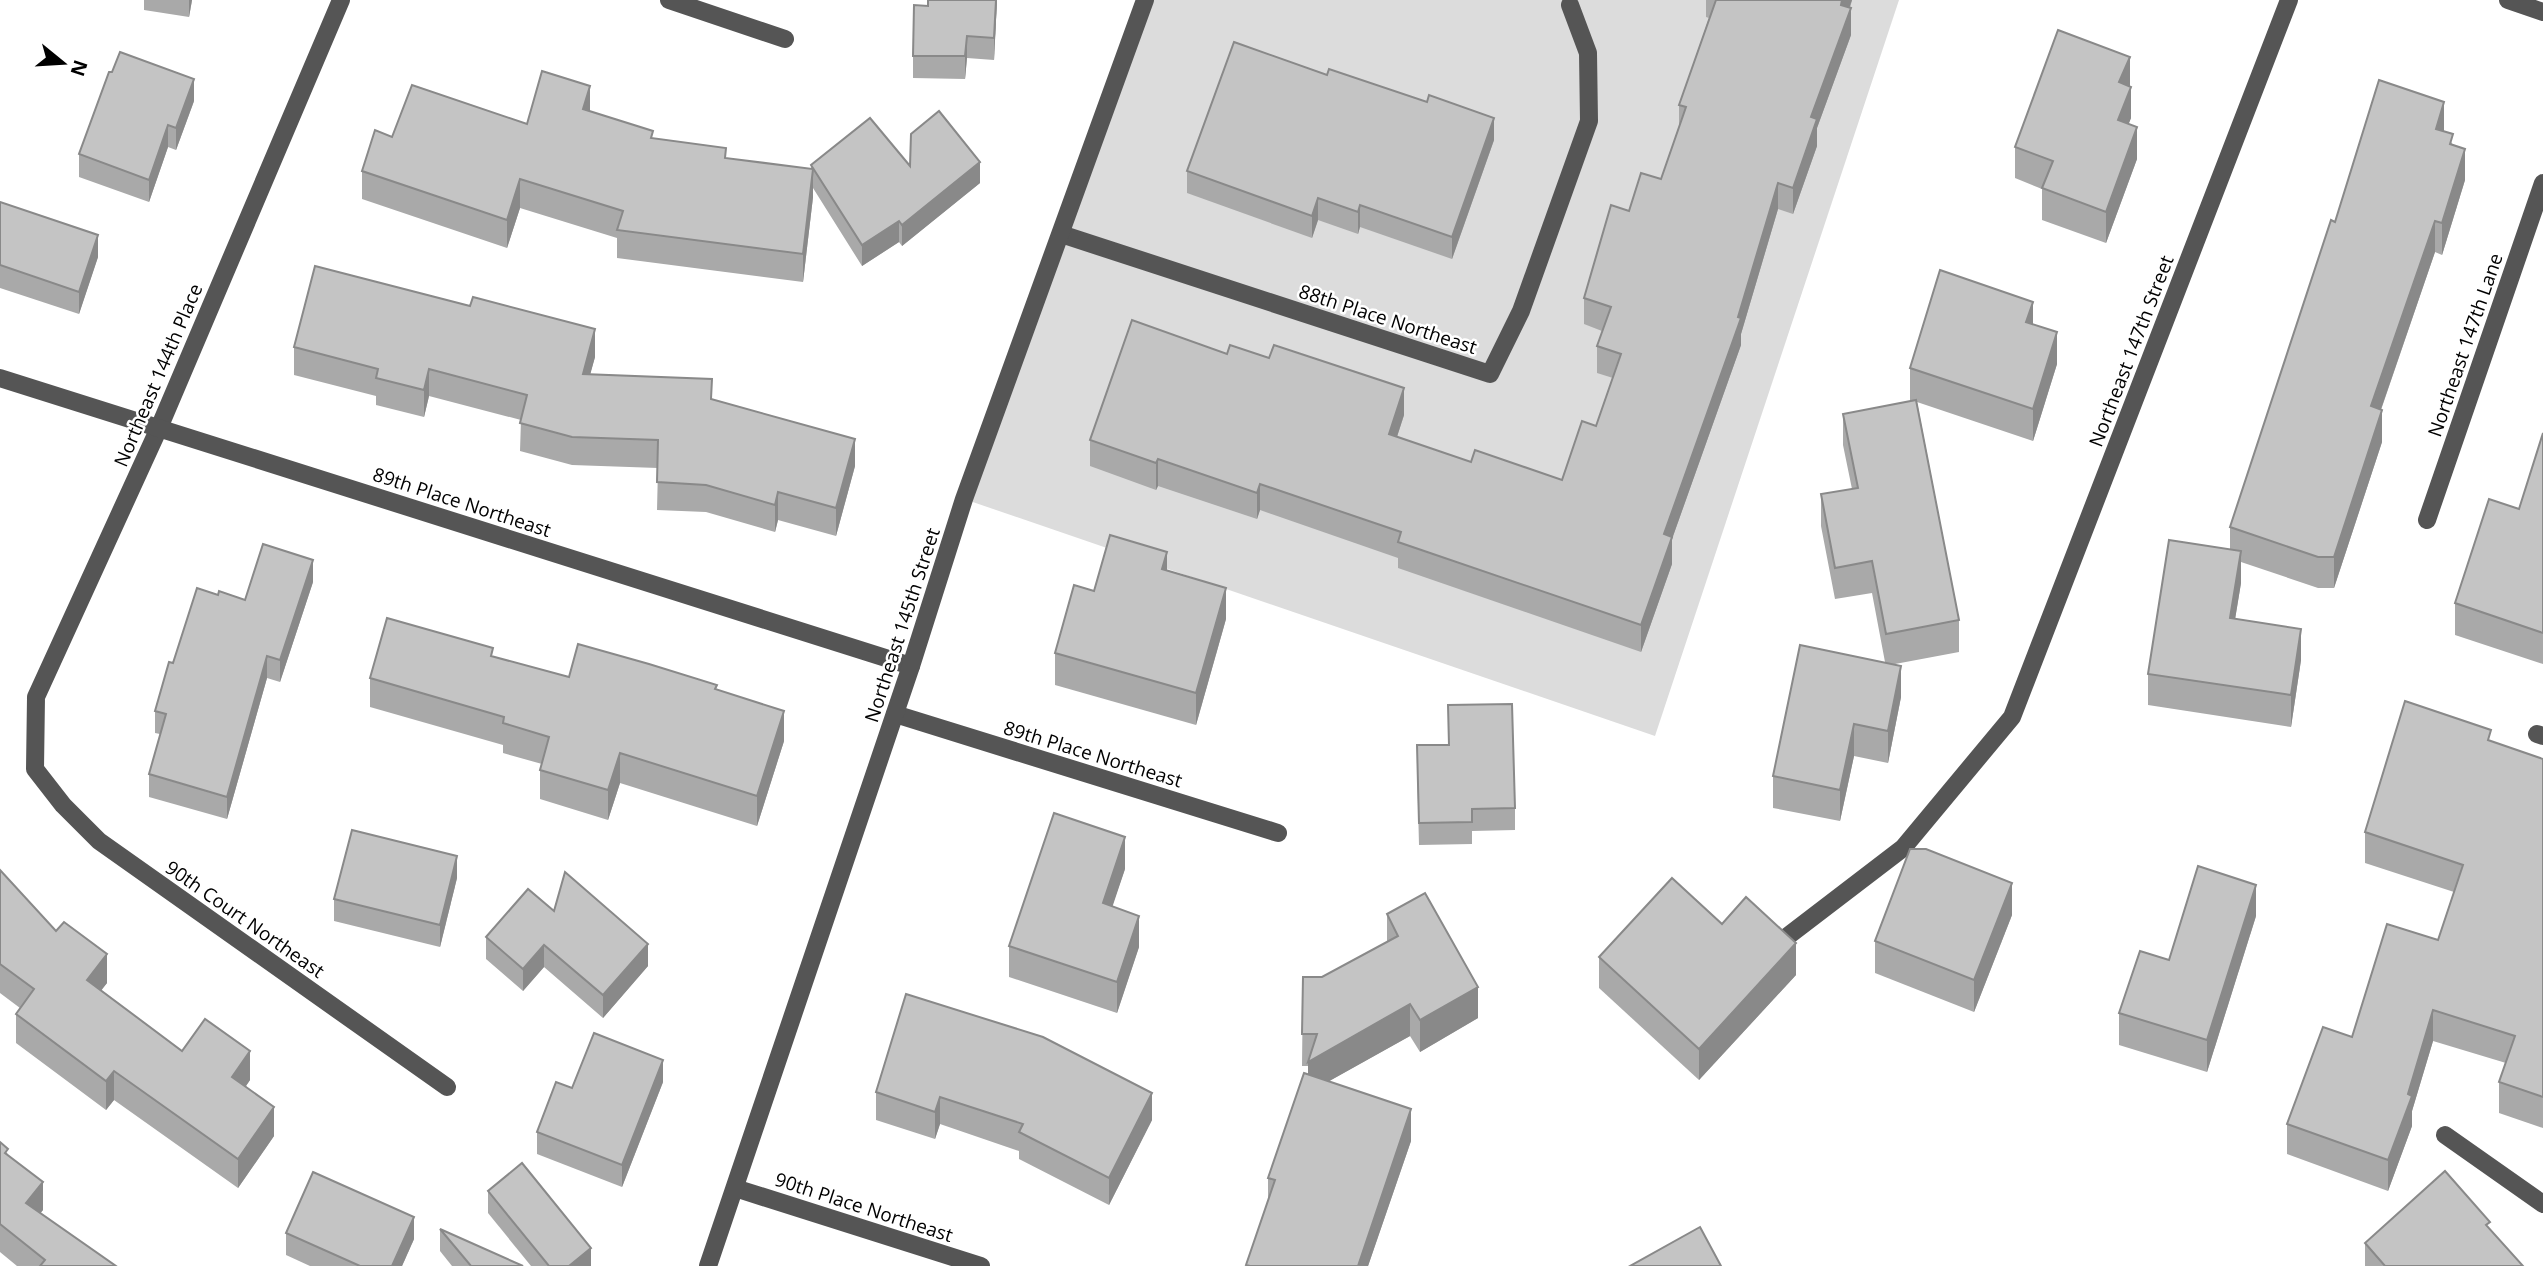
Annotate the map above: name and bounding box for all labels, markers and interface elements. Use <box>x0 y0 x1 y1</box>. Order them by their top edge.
north arrow <box>28 28 98 98</box>
text: N <box>64 57 94 80</box>
street label: Northeast 147th Lane <box>2421 250 2509 440</box>
street label: Northeast 147th Street <box>2083 251 2180 450</box>
street label: 88th Place Northeast <box>1296 278 1480 360</box>
street label: Northeast 144th Place <box>108 280 208 470</box>
street label: 89th Place Northeast <box>370 461 554 543</box>
street label: Northeast 145th Street <box>858 524 946 726</box>
street label: 89th Place Northeast <box>1000 714 1186 794</box>
street label: 90th Court Northeast <box>160 854 330 984</box>
street label: 90th Place Northeast <box>772 1166 956 1248</box>

